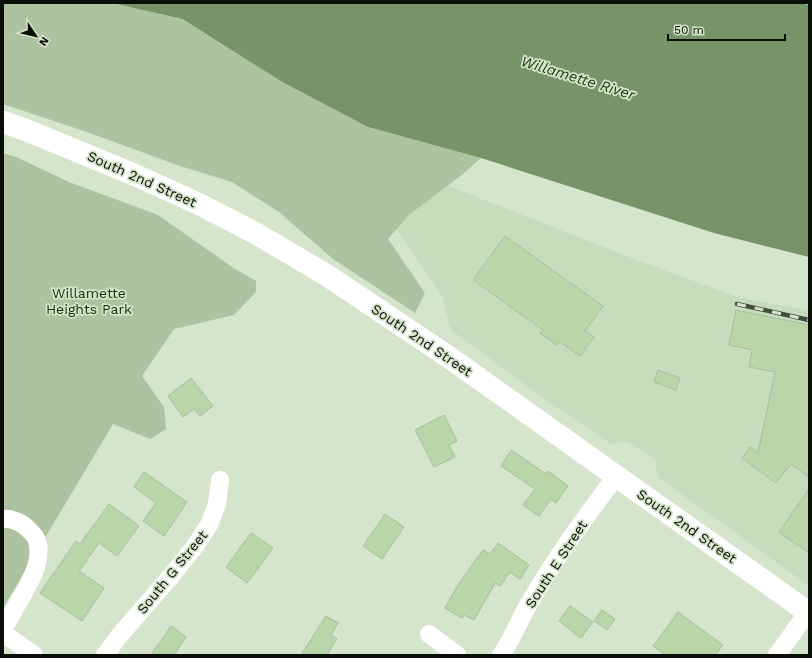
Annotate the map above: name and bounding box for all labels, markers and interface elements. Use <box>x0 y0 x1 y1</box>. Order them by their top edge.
north arrow <box>16 16 56 56</box>
scale bar <box>668 16 785 42</box>
text: 50 m <box>674 23 704 37</box>
text: N <box>36 34 51 49</box>
water label: Willamette River <box>519 52 638 104</box>
street label: South 2nd Street <box>85 148 199 210</box>
park label: Willamette Heights Park <box>46 285 132 317</box>
street label: South 2nd Street <box>369 300 475 380</box>
street label: South 2nd Street <box>634 486 740 566</box>
street label: South E Street <box>522 517 590 611</box>
street label: South G Street <box>134 527 211 617</box>

